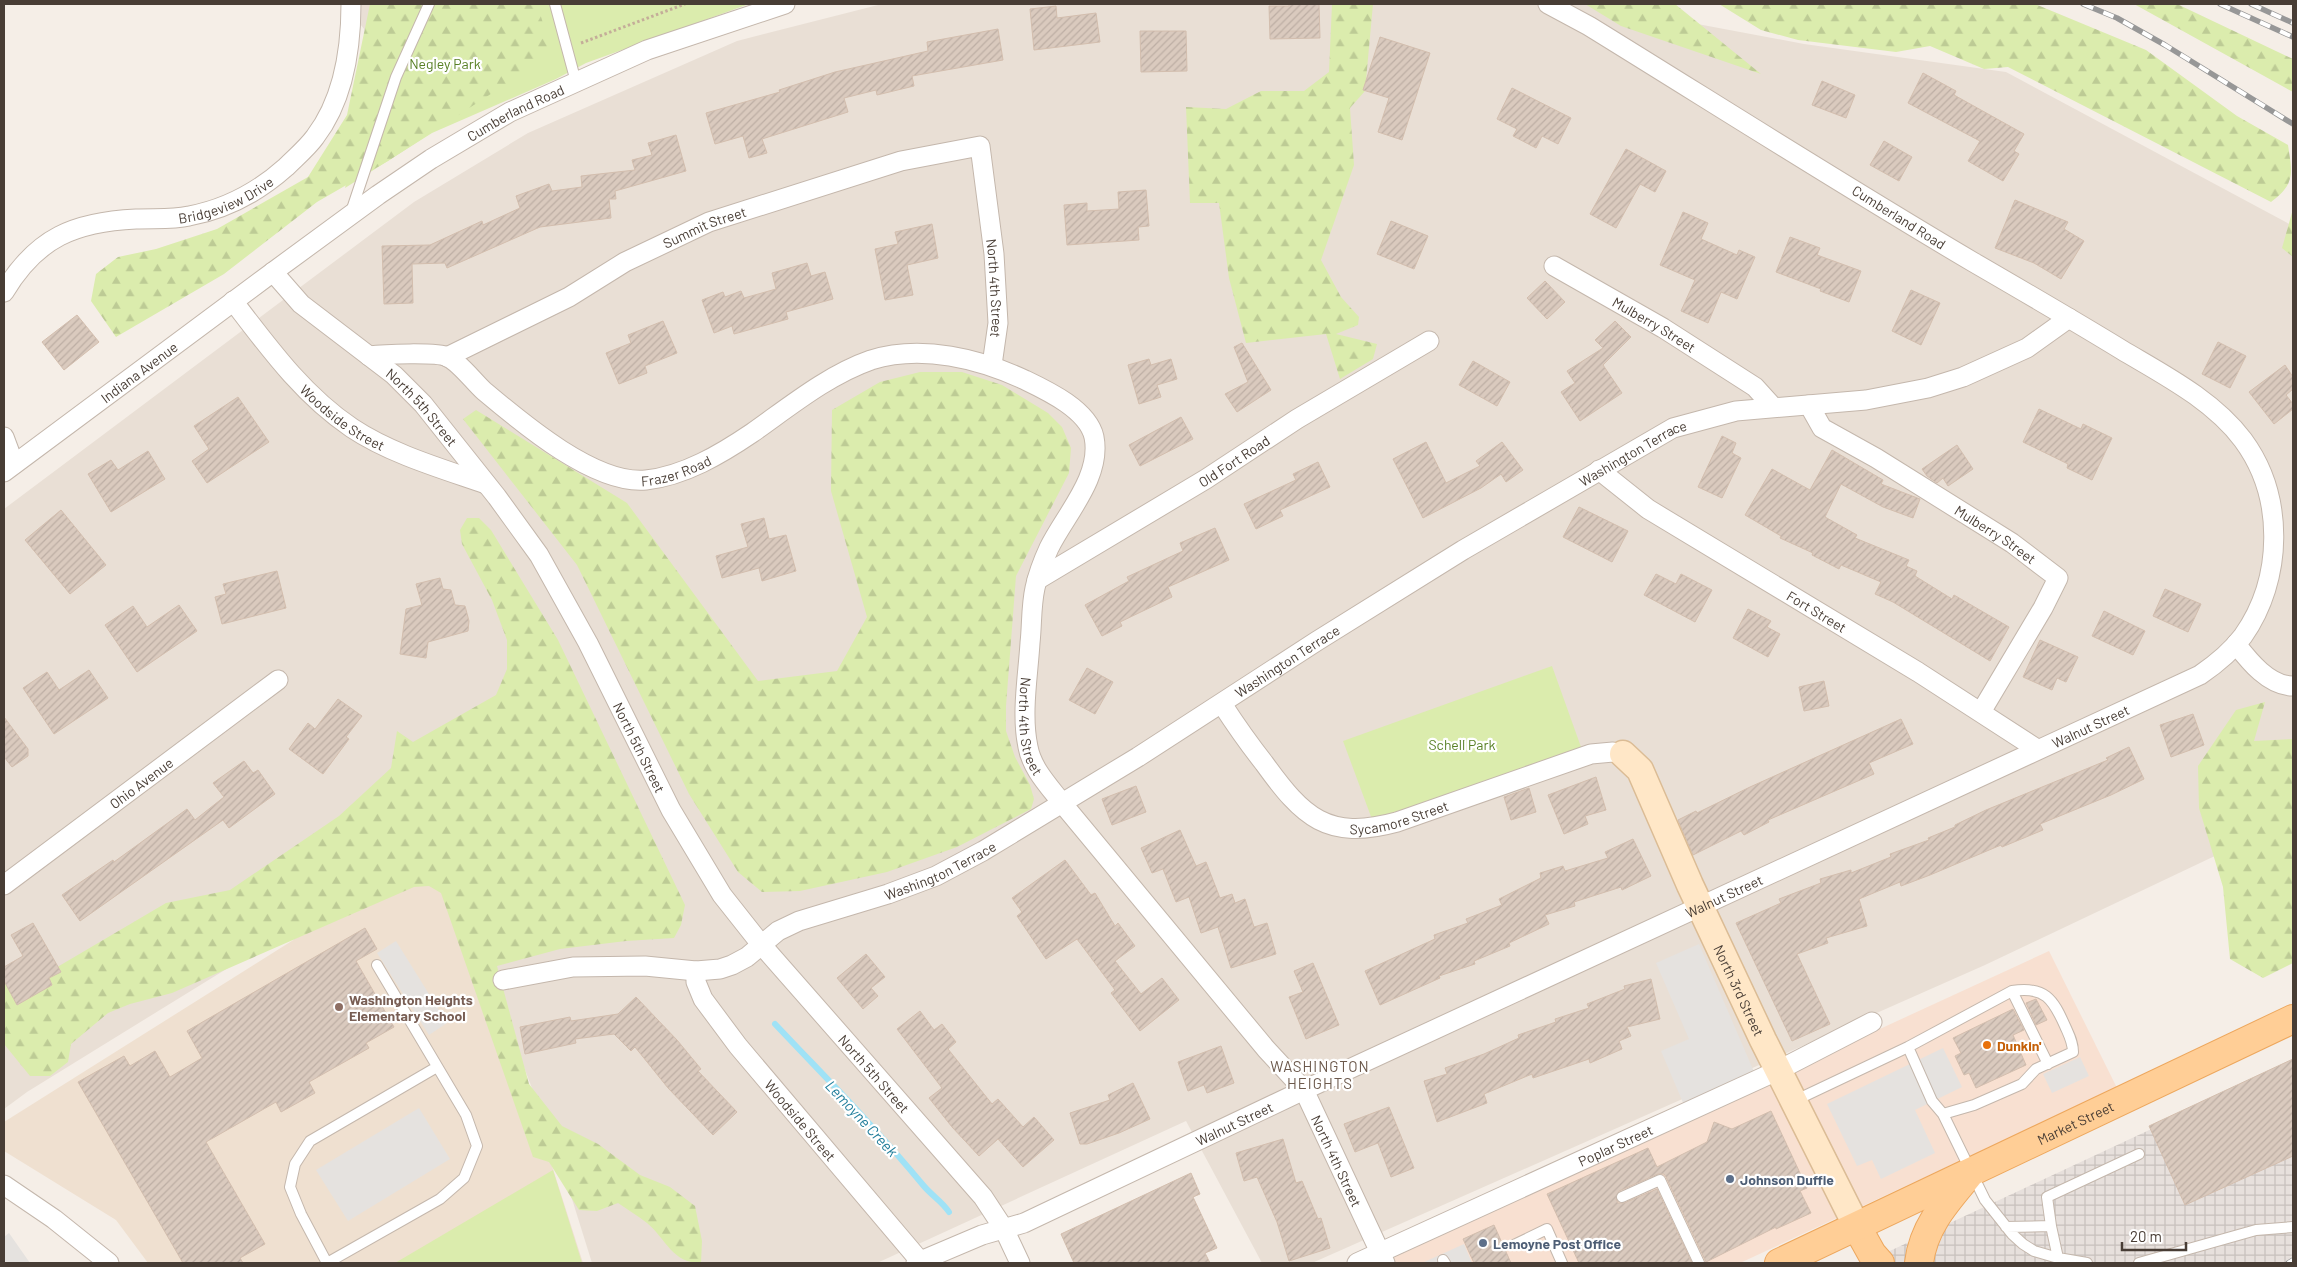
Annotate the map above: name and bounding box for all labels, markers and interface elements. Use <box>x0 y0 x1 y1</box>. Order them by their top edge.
park label: Negley Park <box>409 55 481 72</box>
street label: Cumberland Road <box>464 80 566 144</box>
street label: Bridgeview Drive <box>177 172 276 226</box>
street label: Cumberland Road <box>1849 181 1949 253</box>
street label: Summit Street <box>660 202 748 251</box>
street label: North 4th Street <box>984 238 1007 339</box>
street label: Mulberry Street <box>1610 293 1699 355</box>
street label: Indiana Avenue <box>97 338 181 406</box>
street label: North 5th Street <box>383 364 461 449</box>
street label: Woodside Street <box>297 380 388 454</box>
street label: Washington Terrace <box>1576 416 1688 489</box>
street label: Old Fort Road <box>1195 431 1272 490</box>
street label: Frazer Road <box>640 451 714 489</box>
street label: Mulberry Street <box>1952 501 2040 567</box>
street label: Fort Street <box>1784 587 1850 635</box>
street label: Washington Terrace <box>1231 621 1342 701</box>
street label: North 4th Street <box>1016 676 1047 778</box>
street label: North 5th Street <box>610 699 669 795</box>
street label: Walnut Street <box>2049 701 2132 751</box>
park label: Schell Park <box>1428 736 1496 753</box>
street label: Ohio Avenue <box>106 753 176 812</box>
street label: Sycamore Street <box>1349 796 1450 837</box>
street label: Washington Terrace <box>882 837 999 903</box>
street label: Walnut Street <box>1682 870 1765 921</box>
street label: North 3rd Street <box>1711 942 1768 1039</box>
place label: Washington Heights Elementary School <box>349 991 473 1024</box>
marker: Washington Heights Elementary School <box>333 1001 345 1013</box>
street label: North 5th Street <box>835 1031 913 1116</box>
place label: Dunkin' <box>1997 1037 2042 1054</box>
marker: Dunkin' <box>1981 1039 1993 1051</box>
district label: WASHINGTON HEIGHTS <box>1270 1057 1370 1092</box>
street label: Woodside Street <box>762 1076 840 1164</box>
water label: Lemoyne Creek <box>822 1076 902 1160</box>
street label: Market Street <box>2034 1097 2116 1148</box>
street label: Walnut Street <box>1193 1098 1275 1149</box>
street label: North 4th Street <box>1308 1112 1366 1209</box>
street label: Poplar Street <box>1575 1121 1655 1169</box>
place label: Johnson Duffie <box>1740 1171 1834 1188</box>
marker: Johnson Duffie <box>1724 1173 1736 1185</box>
scale bar <box>2122 1220 2186 1252</box>
text: 20 m <box>2130 1227 2162 1245</box>
place label: Lemoyne Post Office <box>1493 1235 1621 1252</box>
marker: Lemoyne Post Office <box>1477 1237 1489 1249</box>

